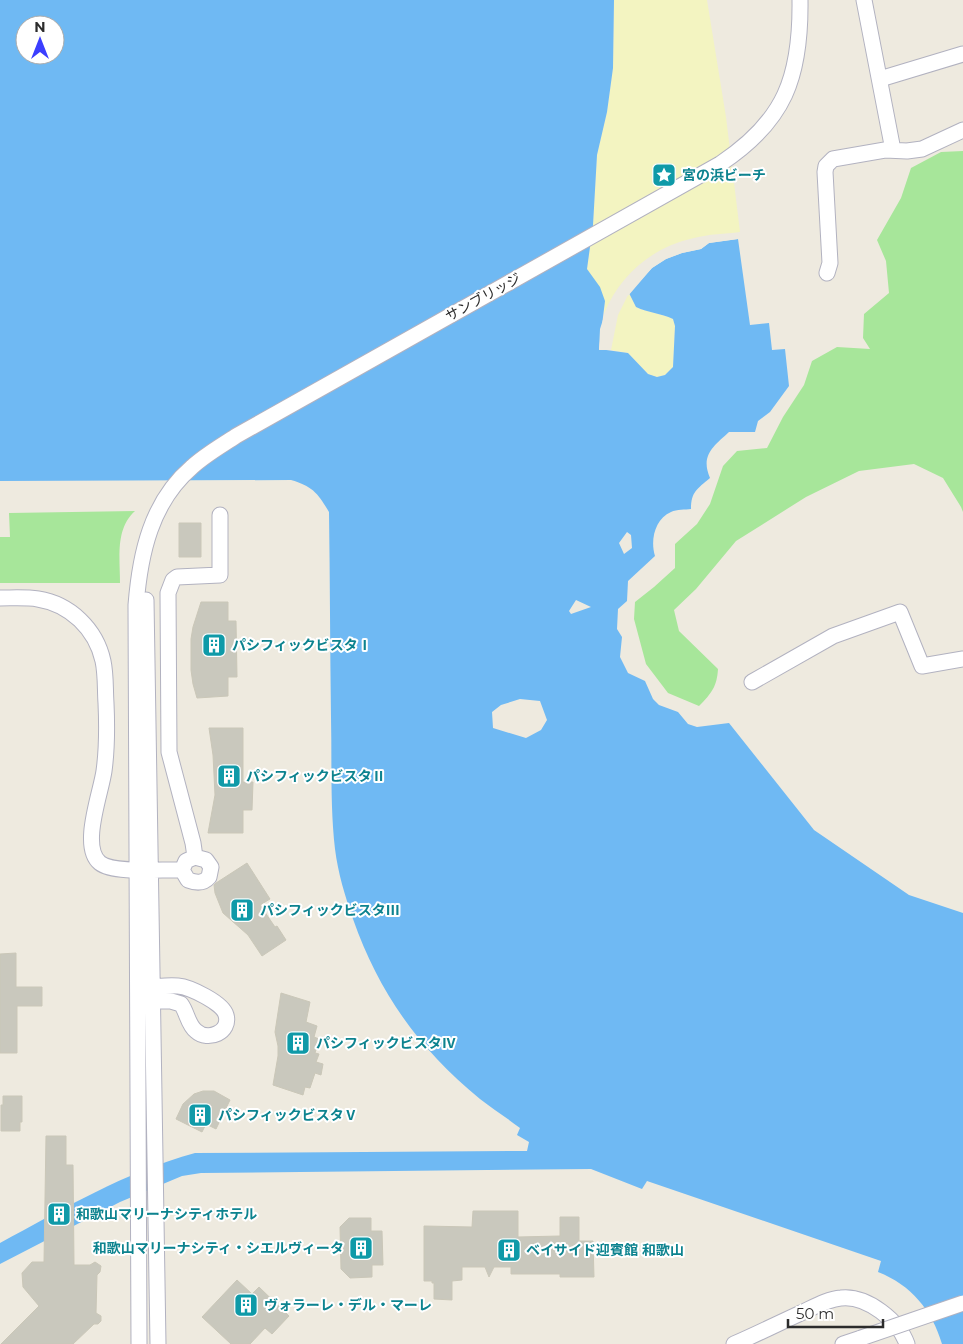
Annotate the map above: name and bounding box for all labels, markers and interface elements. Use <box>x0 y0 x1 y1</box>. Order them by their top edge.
north arrow <box>15 15 65 65</box>
text: N <box>34 18 46 36</box>
place icon: 宮の浜ビーチ <box>651 162 677 188</box>
place label: 宮の浜ビーチ <box>682 166 766 184</box>
street label: サンブリッジ <box>442 269 524 325</box>
building icon: パシフィックビスタⅠ <box>201 632 227 658</box>
place label: パシフィックビスタⅠ <box>232 636 372 654</box>
building icon: パシフィックビスタⅡ <box>216 763 242 789</box>
place label: パシフィックビスタⅡ <box>246 767 386 785</box>
building icon: パシフィックビスタⅢ <box>229 897 255 923</box>
place label: パシフィックビスタⅢ <box>260 901 400 919</box>
building icon: パシフィックビスタⅣ <box>285 1030 311 1056</box>
place label: パシフィックビスタⅣ <box>316 1034 456 1052</box>
building icon: パシフィックビスタⅤ <box>187 1102 213 1128</box>
place label: パシフィックビスタⅤ <box>218 1106 358 1124</box>
building icon: 和歌山マリーナシティホテル <box>46 1201 72 1227</box>
place label: 和歌山マリーナシティホテル <box>76 1205 257 1223</box>
building icon: 和歌山マリーナシティ・シエルヴィータ <box>348 1235 374 1261</box>
building icon: ベイサイド迎賓館 和歌山 <box>496 1237 522 1263</box>
place label: 和歌山マリーナシティ・シエルヴィータ <box>93 1239 344 1257</box>
place label: ベイサイド迎賓館 和歌山 <box>526 1241 684 1259</box>
building icon: ヴォラーレ・デル・マーレ <box>233 1292 259 1318</box>
place label: ヴォラーレ・デル・マーレ <box>264 1296 432 1314</box>
scale bar <box>788 1296 883 1328</box>
text: 50 m <box>796 1304 834 1323</box>

